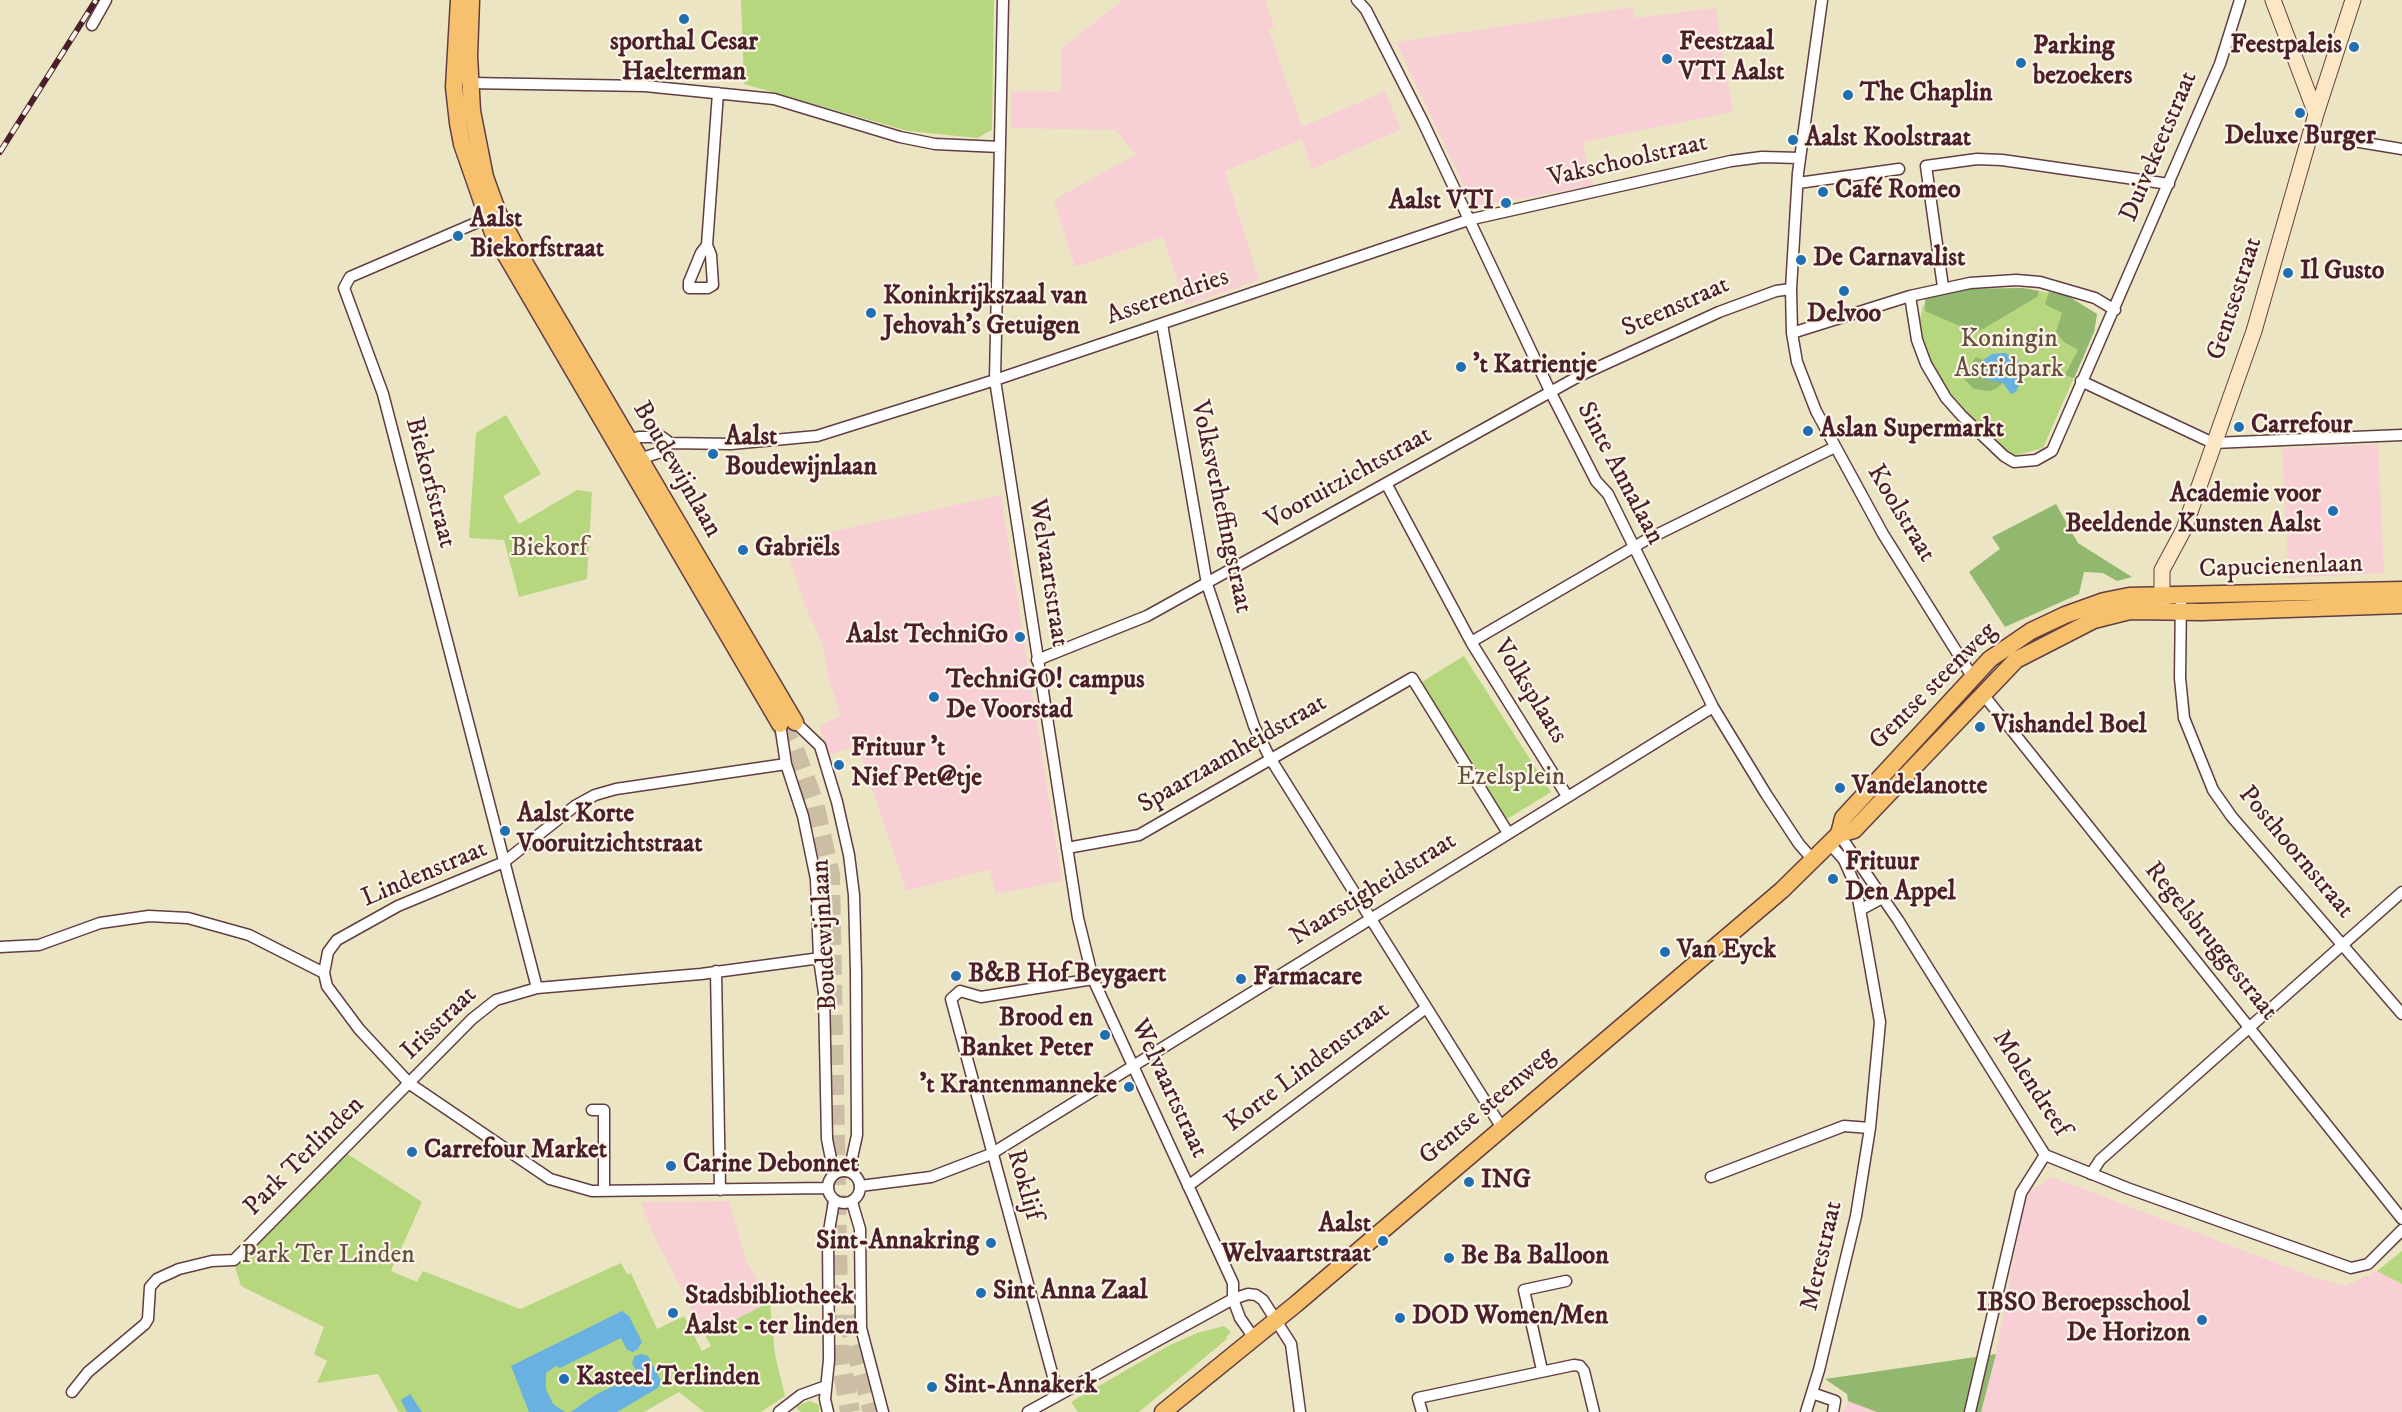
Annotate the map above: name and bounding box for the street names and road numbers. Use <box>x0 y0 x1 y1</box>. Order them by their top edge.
street label: Duivekeetstraat <box>2114 67 2206 227</box>
street label: Vakschoolstraat <box>1545 129 1711 195</box>
street label: Gentsestraat <box>2201 234 2271 364</box>
street label: Asserendries <box>1103 263 1233 333</box>
street label: Steenstraat <box>1617 271 1735 345</box>
street label: Boudewijnlaan <box>624 396 728 544</box>
street label: Sinte Annalaan <box>1568 397 1670 551</box>
street label: Volksverheffingstraat <box>1182 398 1258 616</box>
street label: Biekorfstraat <box>397 414 461 552</box>
street label: Vooruitzichtstraat <box>1260 420 1438 538</box>
street label: Koolstraat <box>1859 460 1941 568</box>
street label: Welvaartstraat <box>1020 497 1074 649</box>
street label: Capucienenlaan <box>2199 550 2363 586</box>
street label: Gentse steenweg <box>1864 617 2004 757</box>
street label: Volksplaats <box>1485 634 1573 750</box>
street label: Spaarzaamheidstraat <box>1133 688 1333 822</box>
street label: Posthoornstraat <box>2231 780 2359 926</box>
street label: Naarstigheidstraat <box>1285 826 1463 954</box>
street label: Lindenstraat <box>358 835 492 915</box>
street label: Regelsbruggestraat <box>2136 856 2284 1028</box>
street label: Boudewijnlaan <box>806 858 846 1012</box>
street label: Irisstraat <box>396 981 484 1067</box>
street label: Korte Lindenstraat <box>1219 996 1397 1140</box>
street label: Welvaartstraat <box>1122 1015 1214 1163</box>
street label: Molendreef <box>1984 1025 2076 1143</box>
street label: Gentse steenweg <box>1414 1041 1562 1173</box>
street label: Park Terlinden <box>239 1091 371 1223</box>
street label: Roklijf <box>998 1146 1048 1224</box>
street label: Merestraat <box>1795 1198 1851 1314</box>

